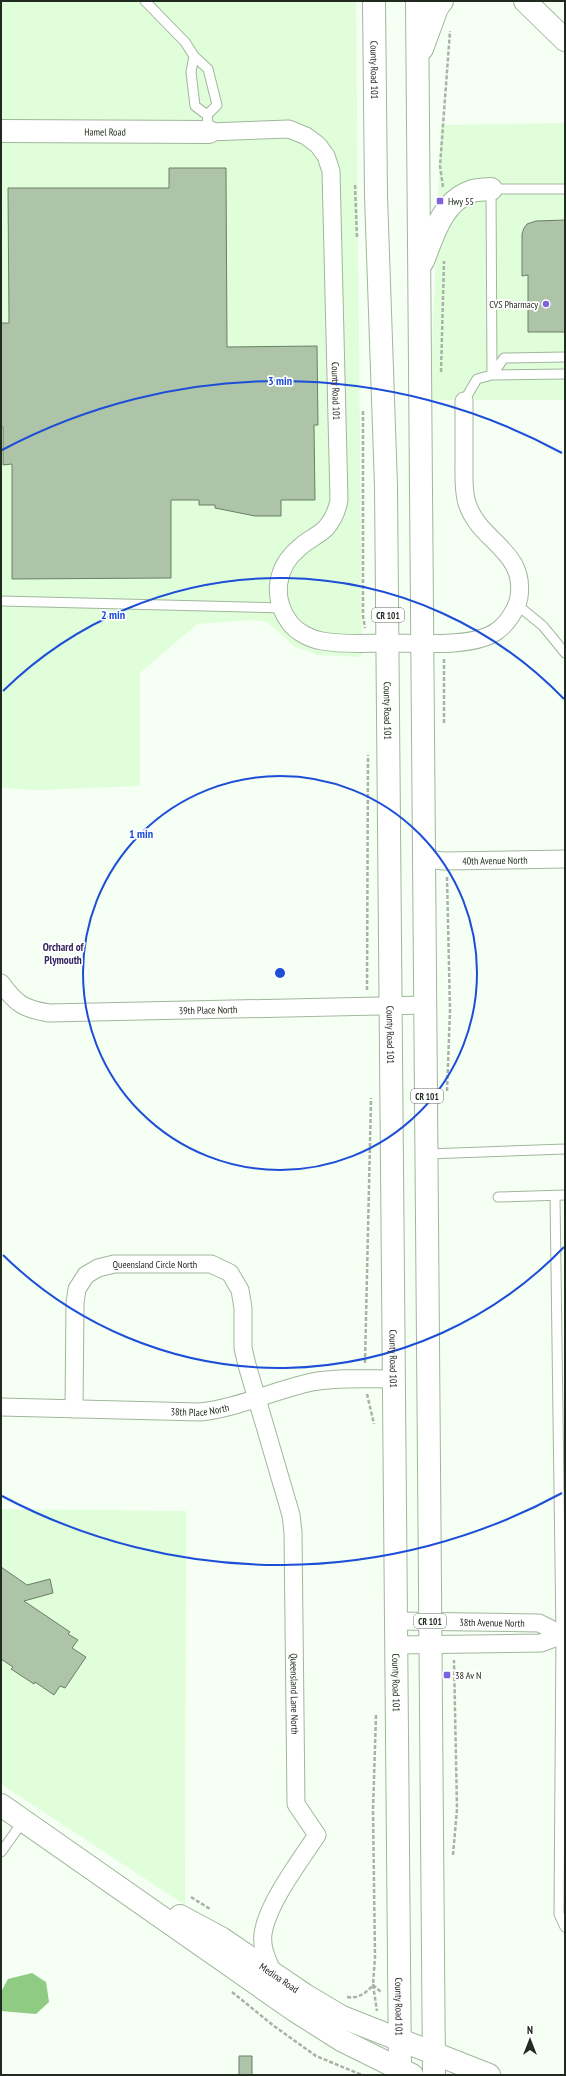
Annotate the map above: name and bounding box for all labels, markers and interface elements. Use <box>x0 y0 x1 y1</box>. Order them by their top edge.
street label: County Road 101 <box>368 41 382 99</box>
street label: Hamel Road <box>84 125 126 138</box>
place label: Hwy 55 <box>448 195 474 208</box>
marker: Hwy 55 <box>435 196 445 206</box>
place label: CVS Pharmacy <box>489 298 538 311</box>
marker: CVS Pharmacy <box>541 299 551 309</box>
street label: County Road 101 <box>329 362 344 420</box>
text: 3 min <box>268 373 292 388</box>
text: 2 min <box>101 607 125 622</box>
road number: CR 101 <box>372 608 404 622</box>
street label: County Road 101 <box>381 682 395 740</box>
text: 1 min <box>129 826 153 841</box>
street label: 40th Avenue North <box>462 853 528 867</box>
district label: Orchard of Plymouth <box>43 940 84 967</box>
centre of rings <box>273 966 287 980</box>
street label: 39th Place North <box>179 1003 238 1017</box>
street label: County Road 101 <box>384 1006 398 1064</box>
road number: CR 101 <box>411 1089 443 1103</box>
street label: Queensland Circle North <box>113 1258 197 1271</box>
street label: County Road 101 <box>387 1330 400 1388</box>
street label: 38th Place North <box>170 1400 230 1418</box>
road number: CR 101 <box>414 1614 446 1628</box>
street label: 38th Avenue North <box>459 1615 525 1629</box>
street label: Queensland Lane North <box>288 1653 302 1735</box>
street label: County Road 101 <box>390 1654 403 1712</box>
place label: 38 Av N <box>455 1669 481 1682</box>
marker: 38 Av N <box>442 1670 452 1680</box>
street label: Medina Road <box>257 1960 301 1995</box>
street label: County Road 101 <box>393 1977 406 2036</box>
north arrow <box>510 2020 550 2060</box>
text: N <box>527 2023 533 2037</box>

